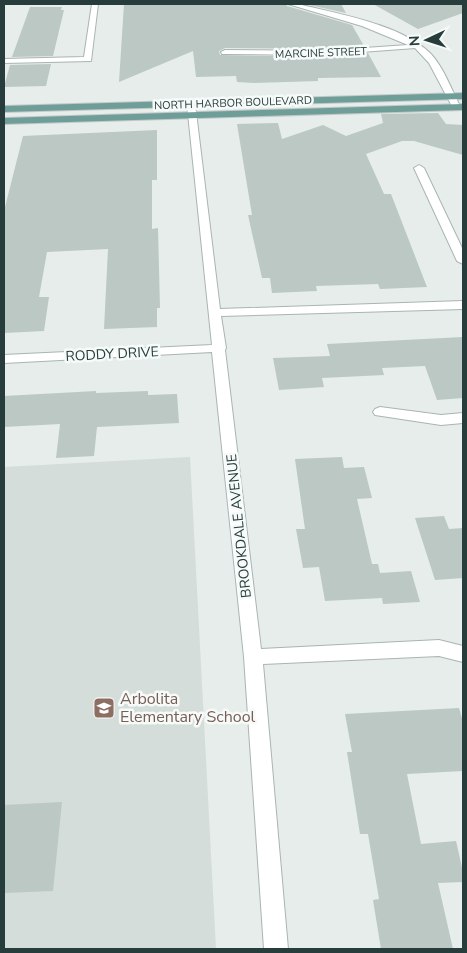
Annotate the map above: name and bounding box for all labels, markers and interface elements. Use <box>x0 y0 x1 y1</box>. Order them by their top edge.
north arrow <box>402 15 452 65</box>
text: N <box>405 35 424 47</box>
street label: MARCINE STREET <box>275 44 368 62</box>
street label: NORTH HARBOR BOULEVARD <box>154 93 312 113</box>
street label: RODDY DRIVE <box>65 342 159 366</box>
street label: BROOKDALE AVENUE <box>222 453 256 599</box>
place label: Arbolita Elementary School <box>120 688 256 728</box>
school or university icon: Arbolita Elementary School <box>92 696 116 720</box>

